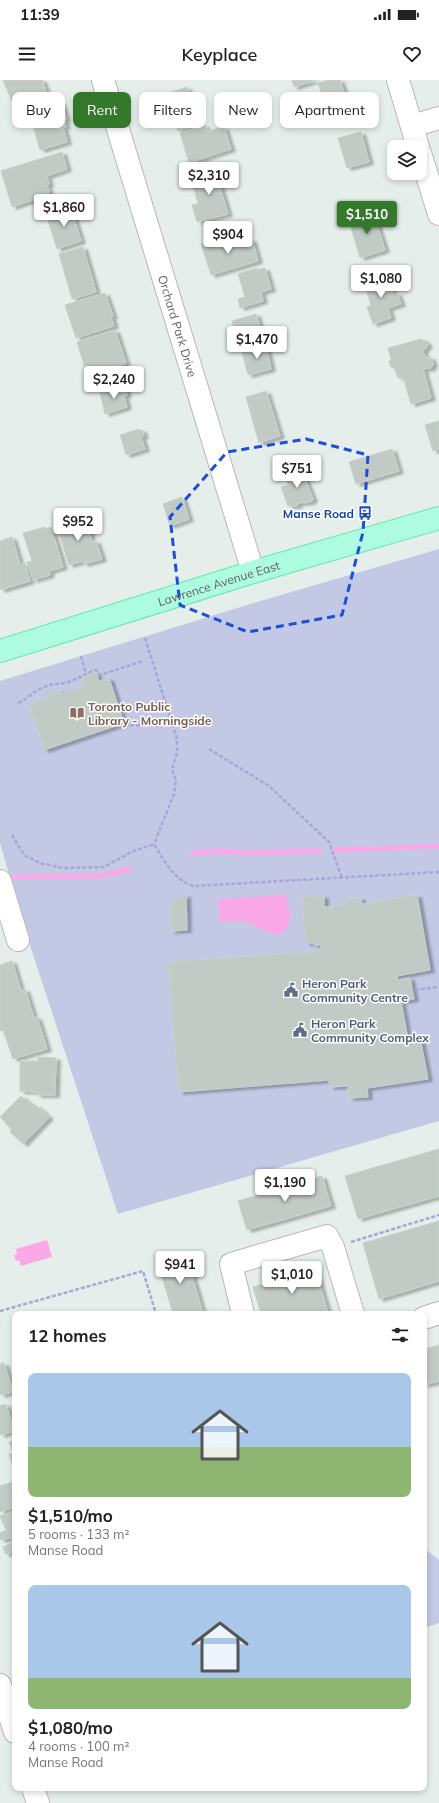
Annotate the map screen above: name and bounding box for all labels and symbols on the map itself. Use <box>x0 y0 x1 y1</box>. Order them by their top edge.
pin: $2,310 <box>176 162 242 196</box>
pin: $1,860 <box>31 194 97 228</box>
pin: $1,510 <box>334 201 400 235</box>
pin: $904 <box>204 221 252 255</box>
pin: $1,080 <box>348 265 414 299</box>
street label: Orchard Park Drive <box>155 273 201 379</box>
pin: $1,470 <box>224 326 290 360</box>
pin: $2,240 <box>81 366 147 400</box>
pin: $751 <box>273 455 321 489</box>
bus stop icon: Manse Road <box>357 505 373 521</box>
place label: Manse Road <box>283 506 354 521</box>
pin: $952 <box>54 508 102 542</box>
street label: Lawrence Avenue East <box>156 557 281 609</box>
place label: Toronto Public Library - Morningside <box>88 699 212 728</box>
library icon: Toronto Public Library - Morningside <box>69 705 85 721</box>
place label: Heron Park Community Centre <box>302 976 408 1005</box>
public building icon: Heron Park Community Centre <box>283 982 299 998</box>
place label: Heron Park Community Complex <box>311 1016 429 1045</box>
public building icon: Heron Park Community Complex <box>292 1022 308 1038</box>
pin: $1,190 <box>252 1169 318 1203</box>
pin: $941 <box>156 1251 204 1285</box>
pin: $1,010 <box>259 1261 325 1295</box>

